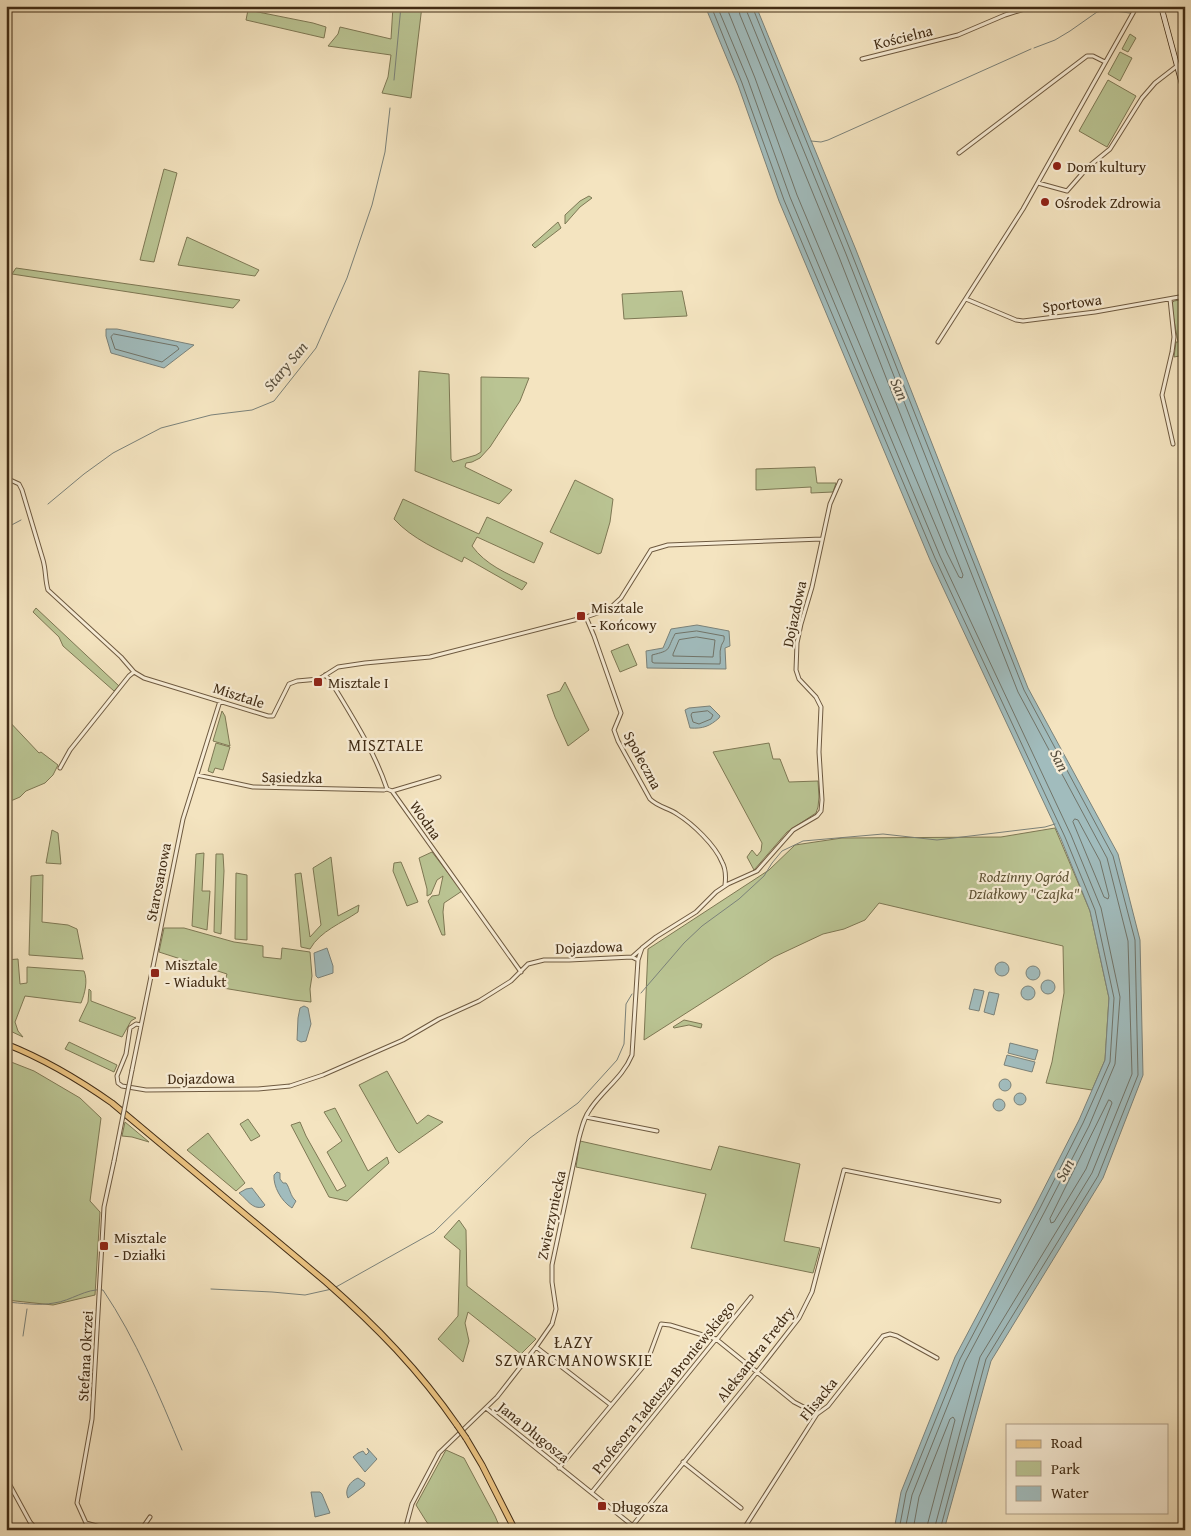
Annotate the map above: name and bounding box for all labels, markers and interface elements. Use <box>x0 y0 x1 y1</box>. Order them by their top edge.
street label: Kościelna <box>871 20 935 54</box>
place label: Dom kultury <box>1067 156 1147 177</box>
marker: Dom kultury <box>1051 160 1063 172</box>
place label: Ośrodek Zdrowia <box>1055 192 1161 213</box>
marker: Ośrodek Zdrowia <box>1039 196 1051 208</box>
street label: Sportowa <box>1041 288 1103 318</box>
water label: Stary San <box>257 336 313 396</box>
water label: San <box>885 374 915 404</box>
street label: Dojazdowa <box>777 579 811 649</box>
place label: Misztale - Końcowy <box>591 597 657 635</box>
marker: Misztale - Końcowy <box>575 610 587 622</box>
place label: Misztale I <box>328 672 389 693</box>
marker: Misztale I <box>312 676 324 688</box>
street label: Misztale <box>211 677 267 713</box>
street label: Społeczna <box>619 727 667 793</box>
district label: MISZTALE <box>348 733 424 757</box>
water label: San <box>1044 745 1076 775</box>
street label: Sąsiedzka <box>261 766 323 788</box>
street label: Wodna <box>405 796 447 844</box>
street label: Starosanowa <box>140 841 176 923</box>
park label: Rodzinny Ogród Działkowy "Czajka" <box>967 866 1080 904</box>
street label: Dojazdowa <box>555 935 623 959</box>
place label: Misztale - Wiadukt <box>165 954 227 992</box>
marker: Misztale - Wiadukt <box>149 967 161 979</box>
street label: Dojazdowa <box>167 1067 235 1089</box>
water label: San <box>1048 1154 1080 1186</box>
street label: Zwierzyniecka <box>531 1168 571 1262</box>
place label: Misztale - Działki <box>114 1227 167 1265</box>
marker: Misztale - Działki <box>98 1240 110 1252</box>
street label: Profesora Tadeusza Broniewskiego <box>587 1296 740 1478</box>
street label: Aleksandra Fredry <box>711 1301 799 1406</box>
street label: Stefana Okrzei <box>72 1310 98 1402</box>
district label: ŁAZY SZWARCMANOWSKIE <box>495 1330 653 1372</box>
street label: Flisacka <box>794 1373 842 1425</box>
street label: Jana Długosza <box>492 1395 574 1468</box>
legend <box>1006 1424 1168 1514</box>
text: Road <box>1051 1432 1082 1453</box>
text: Park <box>1051 1458 1080 1479</box>
text: Water <box>1051 1482 1089 1503</box>
place label: Długosza <box>612 1496 668 1517</box>
marker: Długosza <box>596 1500 608 1512</box>

